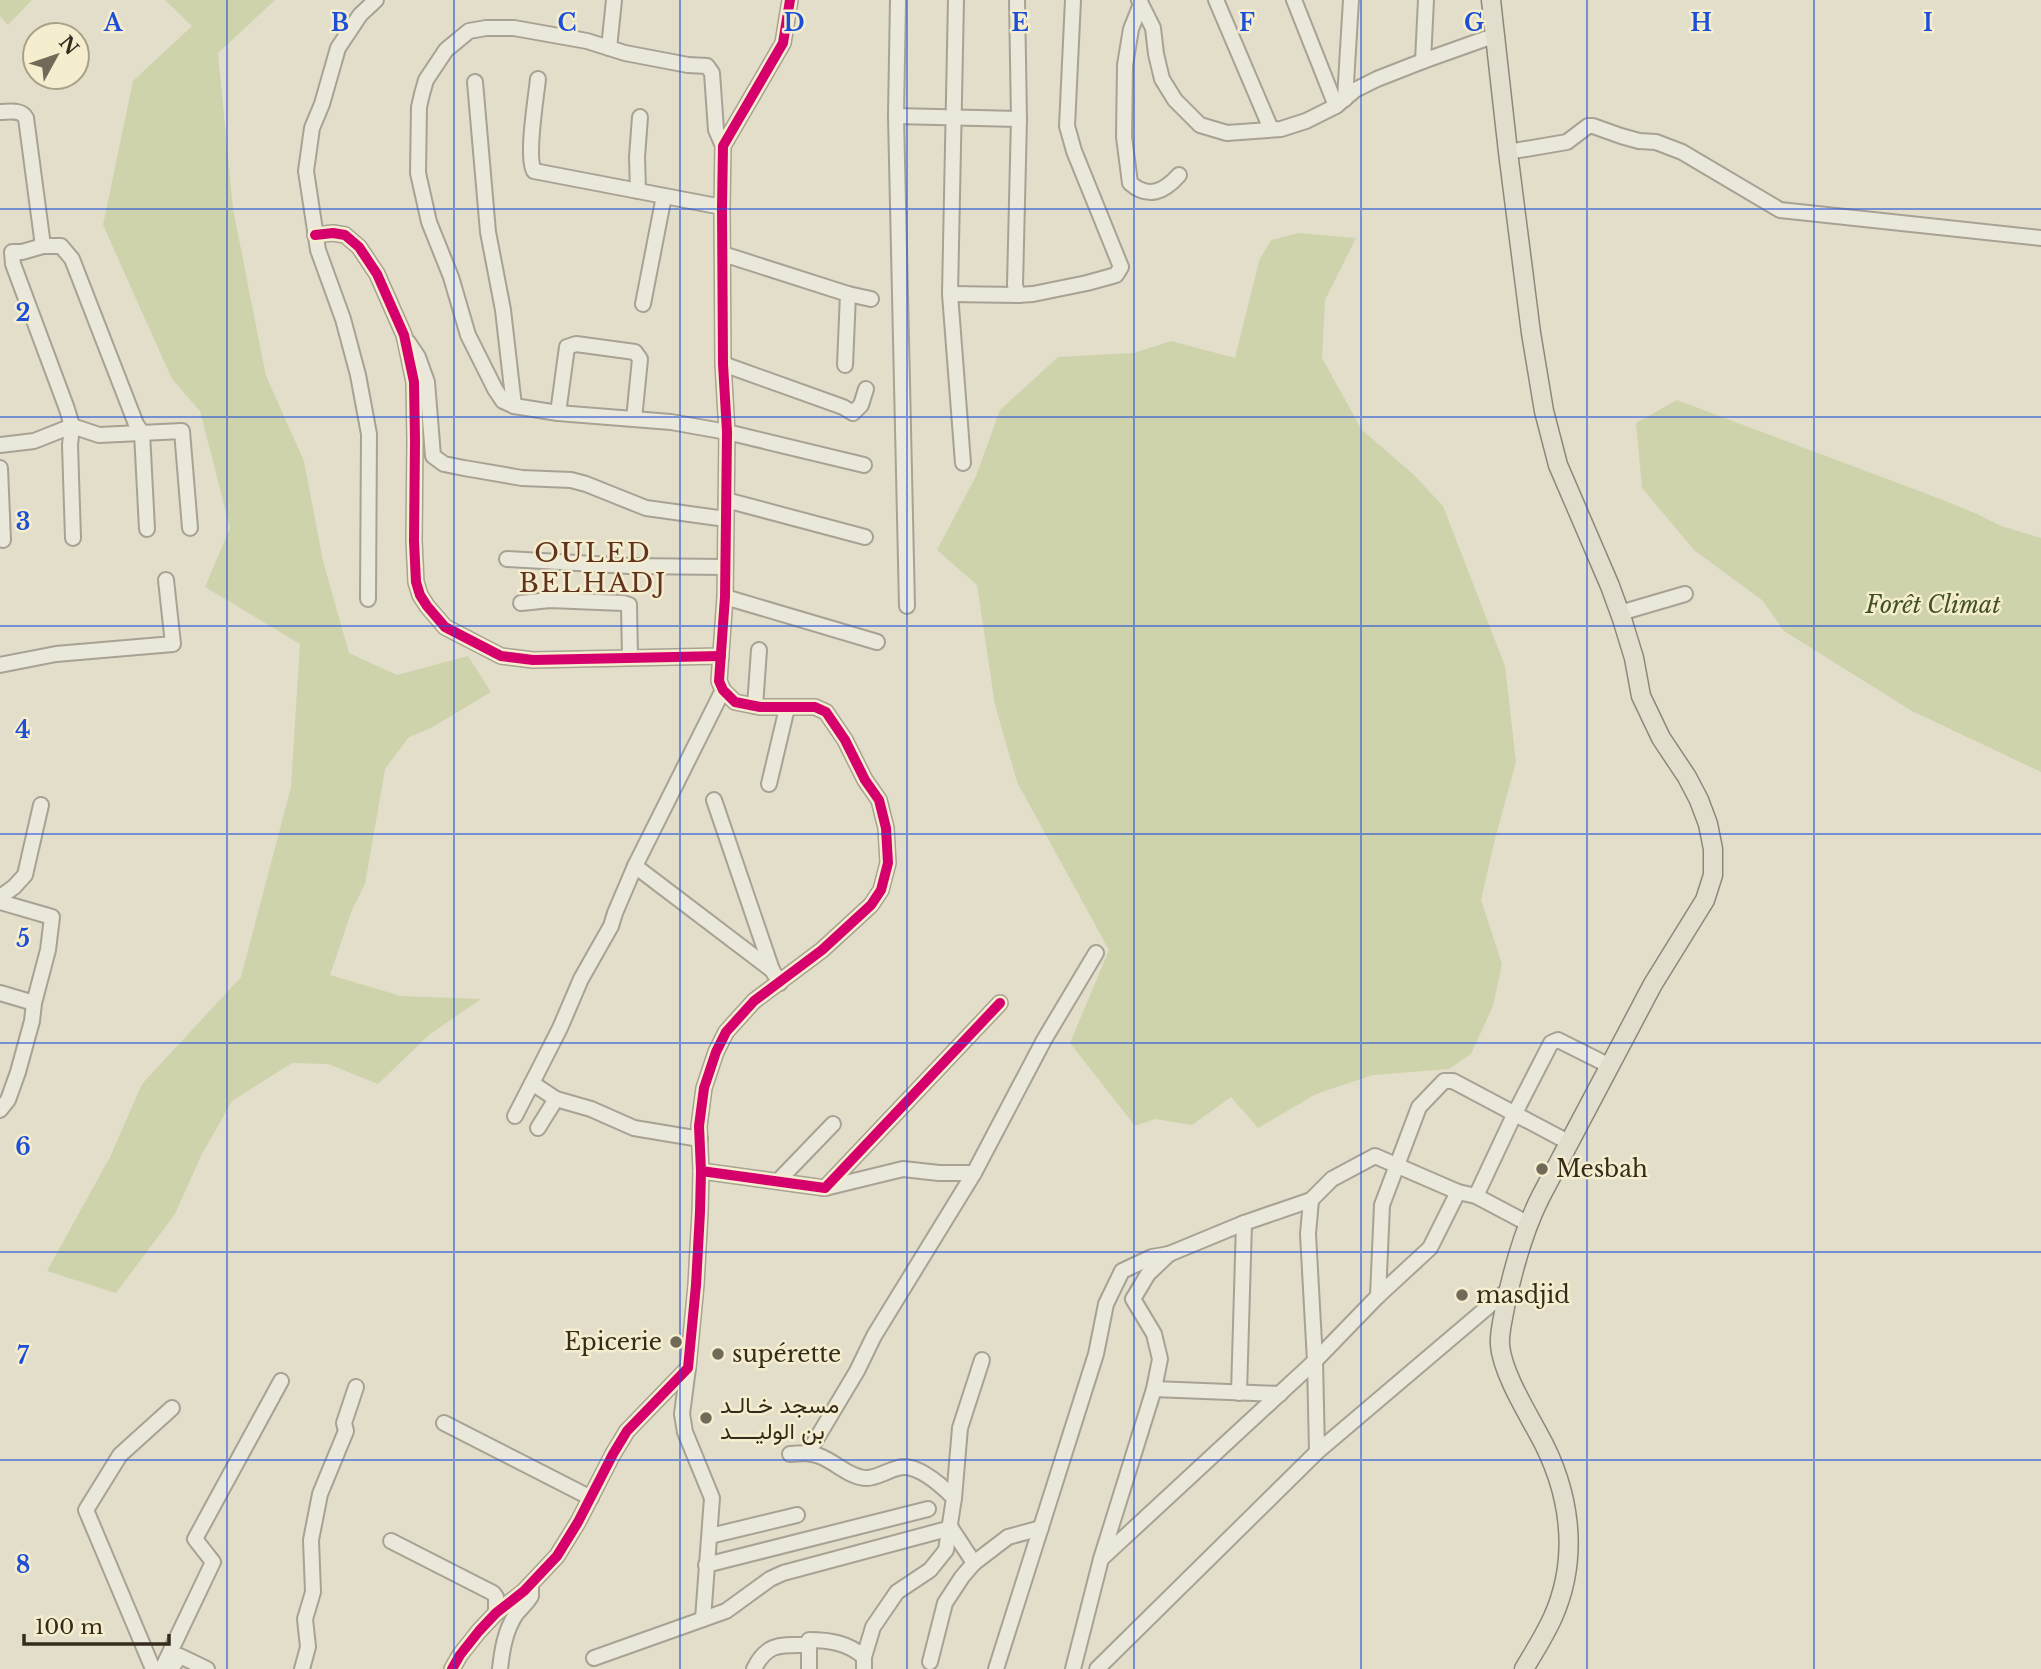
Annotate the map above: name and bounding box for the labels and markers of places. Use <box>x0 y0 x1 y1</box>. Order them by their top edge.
place label: Mesbah <box>1556 1155 1648 1183</box>
marker: Mesbah <box>1534 1161 1550 1177</box>
place label: masdjid <box>1476 1281 1570 1309</box>
marker: masdjid <box>1454 1287 1470 1303</box>
place label: Epicerie <box>564 1328 662 1356</box>
marker: Epicerie <box>668 1334 684 1350</box>
place label: supérette <box>732 1340 841 1368</box>
marker: supérette <box>710 1346 726 1362</box>
place label: مسجد خـالـد بن الوليــــد <box>720 1391 839 1446</box>
marker: مسجد خـالـد بن الوليــــد <box>698 1410 714 1426</box>

